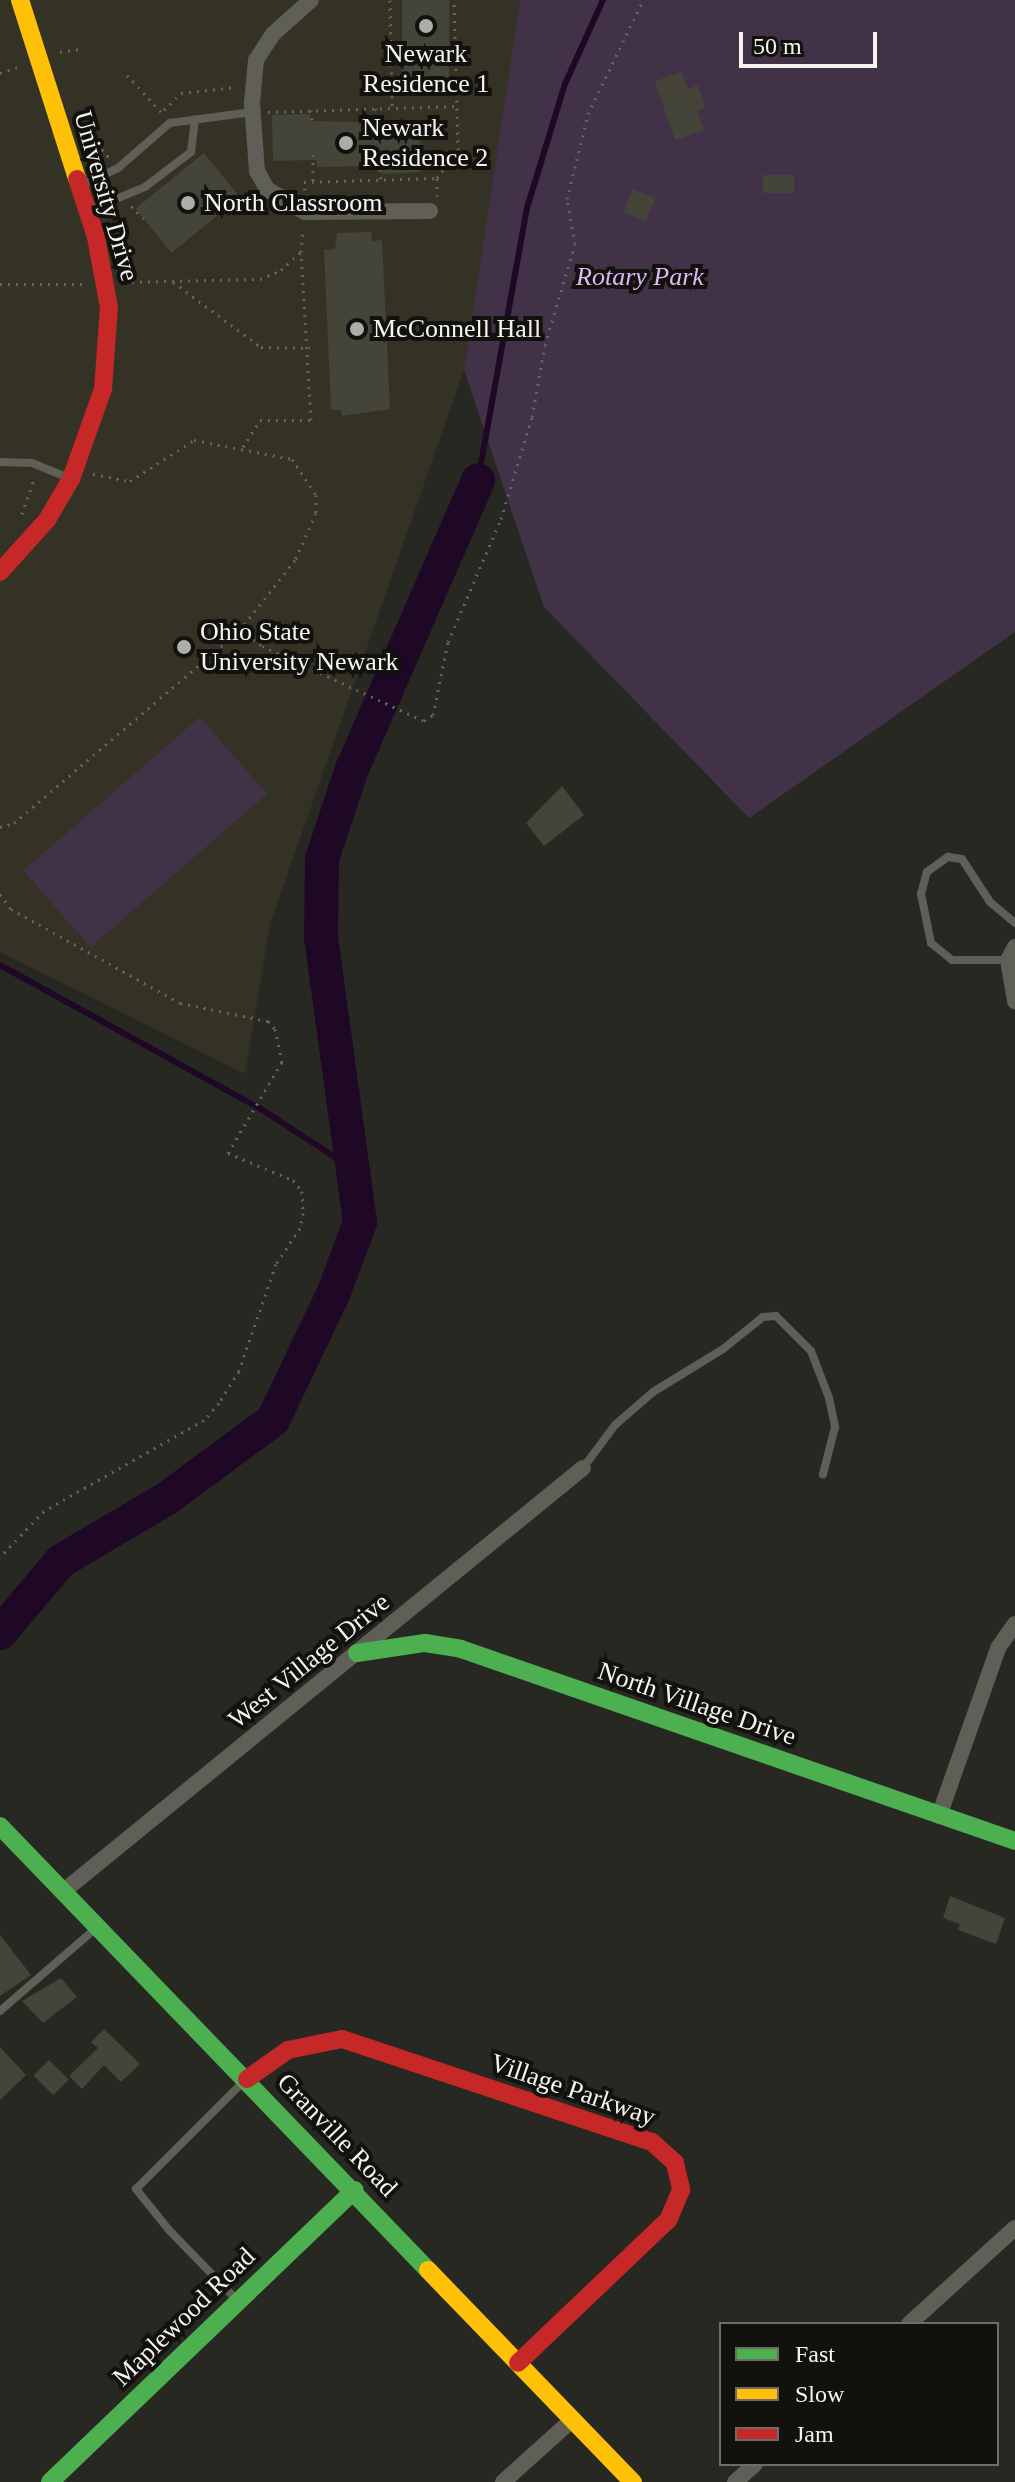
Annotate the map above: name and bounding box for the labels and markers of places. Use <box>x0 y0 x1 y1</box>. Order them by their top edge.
marker: Newark Residence 1 <box>417 17 435 35</box>
place label: Newark Residence 1 <box>363 38 489 100</box>
place label: Newark Residence 2 <box>362 112 488 174</box>
marker: Newark Residence 2 <box>337 134 355 152</box>
place label: North Classroom <box>204 187 382 219</box>
marker: North Classroom <box>179 194 197 212</box>
place label: McConnell Hall <box>373 313 541 345</box>
marker: McConnell Hall <box>348 320 366 338</box>
place label: Ohio State University Newark <box>200 616 399 678</box>
marker: Ohio State University Newark <box>175 638 193 656</box>

